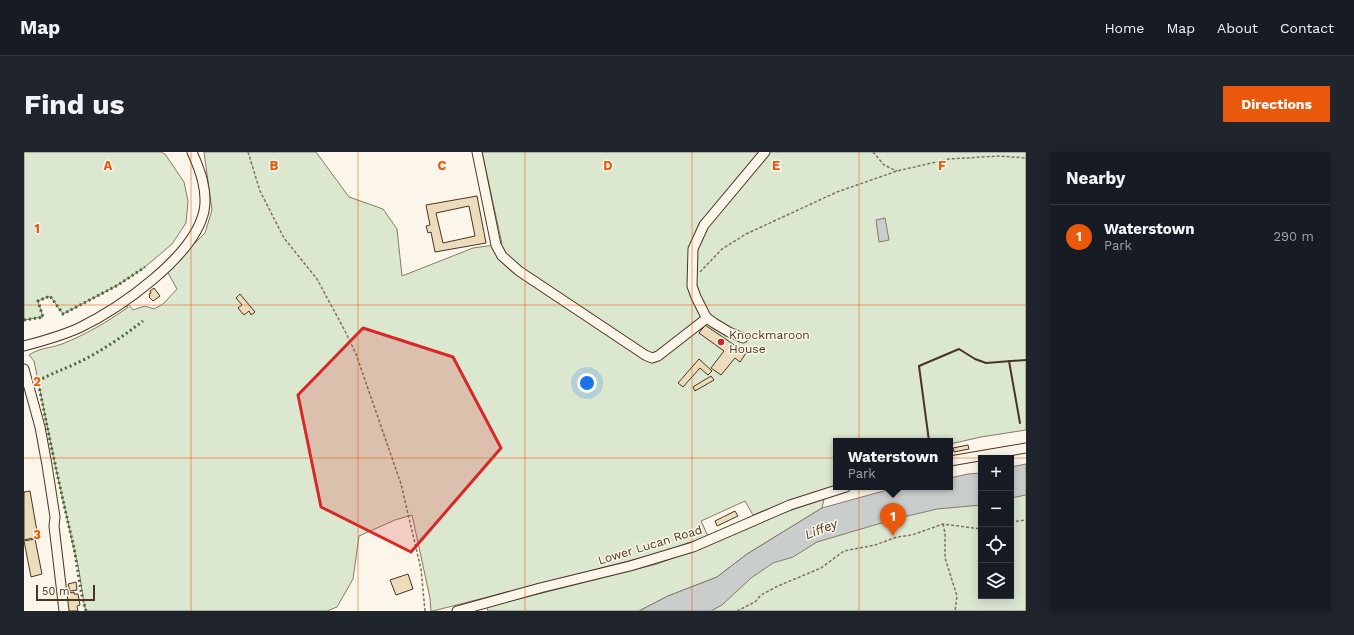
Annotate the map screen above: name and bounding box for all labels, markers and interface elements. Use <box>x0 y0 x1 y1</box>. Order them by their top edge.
text: Map <box>20 16 60 39</box>
text: Home <box>1104 20 1144 36</box>
text: Map <box>1166 20 1195 36</box>
text: About <box>1217 20 1258 36</box>
text: Contact <box>1280 20 1334 36</box>
button: Directions <box>1223 86 1330 122</box>
text: Find us <box>24 88 124 121</box>
text: A <box>104 158 113 173</box>
text: B <box>270 158 279 173</box>
text: C <box>438 158 447 173</box>
text: D <box>603 158 613 173</box>
text: E <box>772 158 780 173</box>
text: F <box>938 158 946 173</box>
text: Nearby <box>1066 168 1125 188</box>
text: Waterstown <box>1104 220 1194 238</box>
text: 1 <box>34 221 40 236</box>
text: 1 <box>1076 229 1082 244</box>
text: 290 m <box>1273 229 1314 244</box>
text: Park <box>1104 238 1132 253</box>
place label: Knockmaroon House <box>729 328 810 356</box>
marker: Knockmaroon House <box>716 337 726 347</box>
your location <box>577 373 597 393</box>
text: 2 <box>33 374 41 389</box>
popup <box>833 438 953 490</box>
text: Waterstown <box>848 448 938 466</box>
map controls <box>978 455 1014 599</box>
button: + <box>978 455 1014 491</box>
text: Park <box>848 466 876 481</box>
button: − <box>978 491 1014 527</box>
pin: 1 <box>880 503 906 536</box>
water label: Liffey <box>803 515 841 542</box>
street label: Lower Lucan Road <box>596 522 704 568</box>
text: 3 <box>33 527 41 542</box>
button: locate <box>978 527 1014 563</box>
button: layers <box>978 563 1014 599</box>
scale bar <box>36 583 95 602</box>
text: 50 m <box>42 585 69 598</box>

